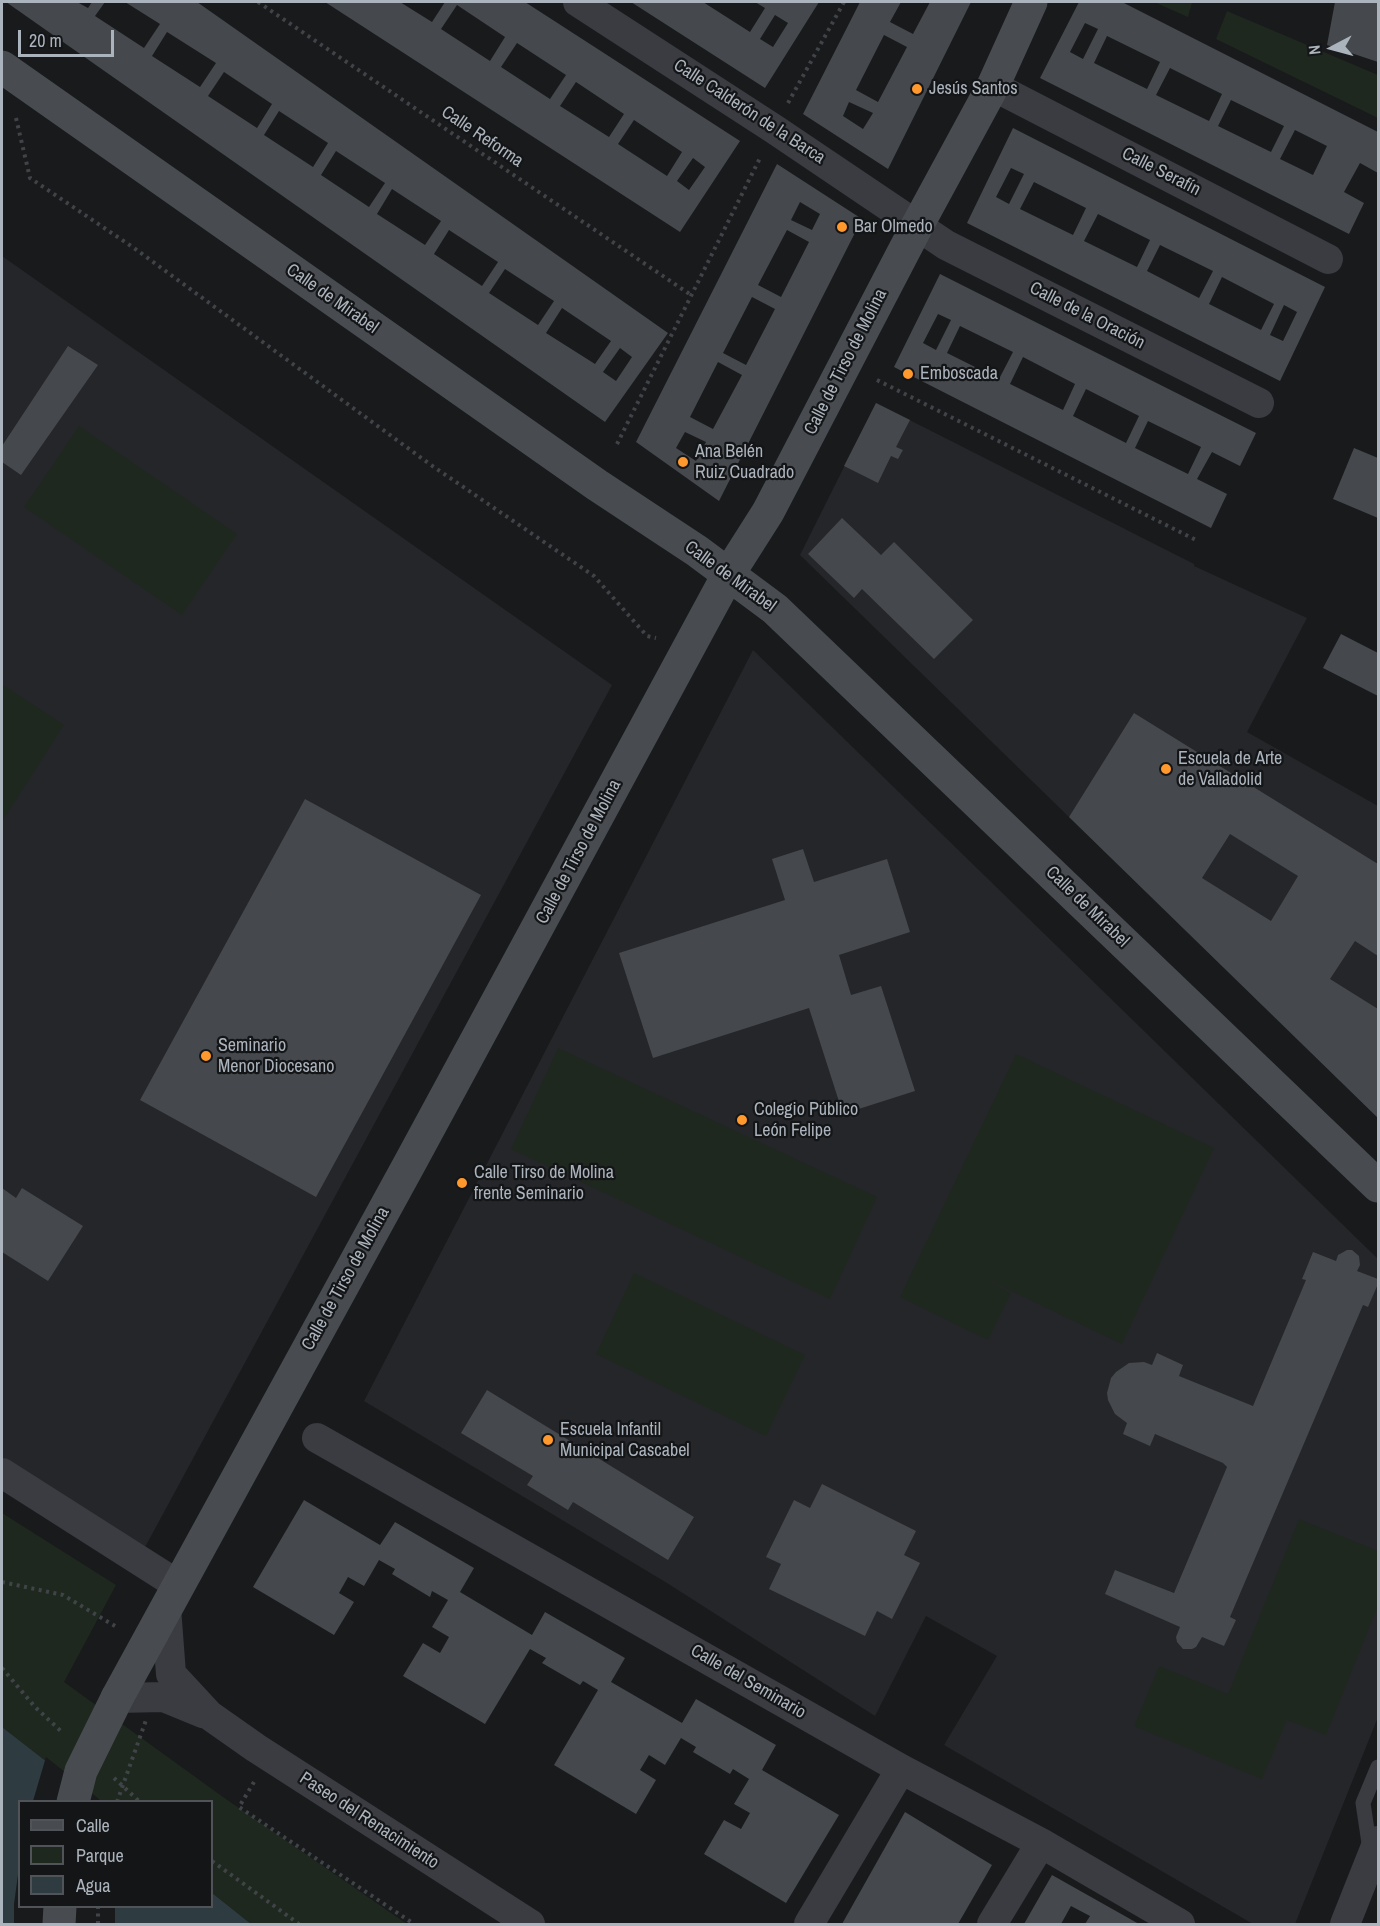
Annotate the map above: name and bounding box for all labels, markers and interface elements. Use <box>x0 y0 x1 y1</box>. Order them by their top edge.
scale bar <box>21 18 117 56</box>
north arrow <box>1302 18 1362 78</box>
text: 20 m <box>29 28 62 53</box>
text: N <box>1303 44 1326 56</box>
street label: Calle Calderón de la Barca <box>669 55 829 169</box>
place label: Jesús Santos <box>929 78 1018 100</box>
marker: Jesús Santos <box>910 82 924 96</box>
street label: Calle Reforma <box>437 102 527 172</box>
street label: Calle Serafín <box>1118 143 1204 201</box>
place label: Bar Olmedo <box>854 216 933 238</box>
marker: Bar Olmedo <box>835 220 849 234</box>
street label: Calle de Mirabel <box>282 259 382 339</box>
street label: Calle de la Oración <box>1026 278 1148 354</box>
street label: Calle de Tirso de Molina <box>800 286 892 438</box>
place label: Emboscada <box>920 363 998 385</box>
marker: Emboscada <box>901 367 915 381</box>
place label: Ana Belén Ruiz Cuadrado <box>695 441 794 484</box>
marker: Ana Belén Ruiz Cuadrado <box>676 455 690 469</box>
street label: Calle de Mirabel <box>680 537 780 617</box>
place label: Escuela de Arte de Valladolid <box>1178 748 1282 790</box>
marker: Escuela de Arte de Valladolid <box>1159 762 1173 776</box>
street label: Calle de Tirso de Molina <box>532 776 626 928</box>
street label: Calle de Mirabel <box>1041 862 1133 952</box>
place label: Seminario Menor Diocesano <box>218 1035 334 1078</box>
marker: Seminario Menor Diocesano <box>199 1049 213 1063</box>
place label: Colegio Público León Felipe <box>754 1099 858 1142</box>
marker: Colegio Público León Felipe <box>735 1113 749 1127</box>
place label: Calle Tirso de Molina frente Seminario <box>474 1162 614 1204</box>
marker: Calle Tirso de Molina frente Seminario <box>455 1176 469 1190</box>
street label: Calle de Tirso de Molina <box>298 1204 394 1354</box>
place label: Escuela Infantil Municipal Cascabel <box>560 1419 690 1462</box>
marker: Escuela Infantil Municipal Cascabel <box>541 1433 555 1447</box>
street label: Calle del Seminario <box>686 1640 810 1724</box>
street label: Paseo del Renacimiento <box>295 1768 443 1874</box>
legend <box>18 1800 213 1908</box>
text: Calle <box>76 1813 110 1838</box>
text: Parque <box>76 1843 124 1868</box>
text: Agua <box>76 1873 110 1898</box>

